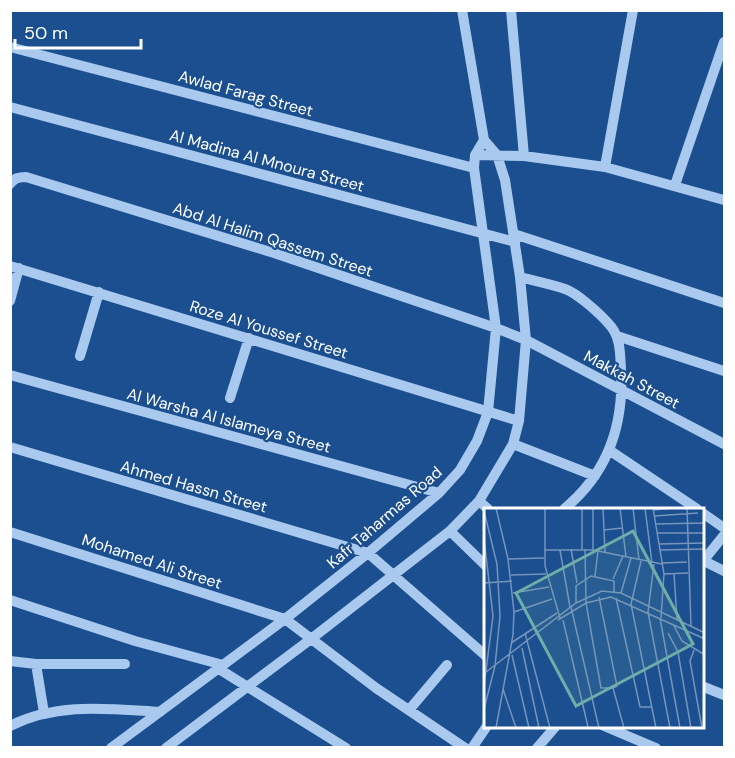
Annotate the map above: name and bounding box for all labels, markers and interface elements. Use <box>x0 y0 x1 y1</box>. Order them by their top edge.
scale bar <box>15 12 141 50</box>
text: 50 m <box>24 21 68 45</box>
street label: Awlad Farag Street <box>176 65 316 122</box>
street label: Al Madina Al Mnoura Street <box>167 124 366 197</box>
street label: Abd Al Halim Qassem Street <box>170 197 375 282</box>
street label: Roze Al Youssef Street <box>187 295 351 364</box>
street label: Makkah Street <box>580 345 683 414</box>
street label: Al Warsha Al Islameya Street <box>125 383 333 458</box>
street label: Ahmed Hassn Street <box>118 455 270 518</box>
street label: Kafr Taharmas Road <box>322 462 446 573</box>
inset map <box>484 508 705 728</box>
street label: Mohamed Ali Street <box>79 529 225 594</box>

